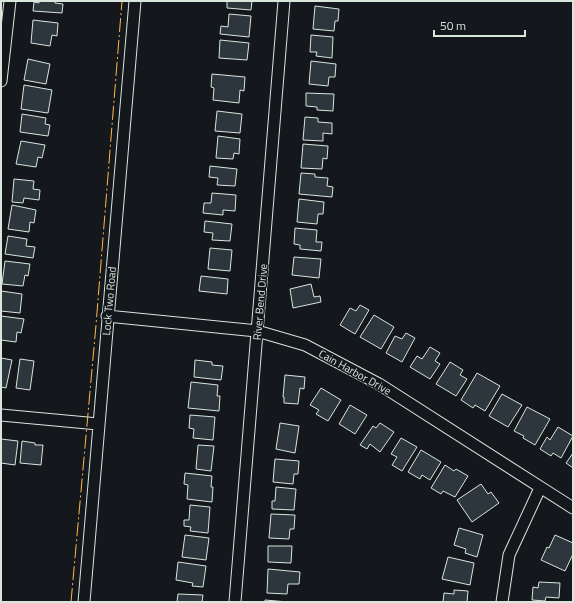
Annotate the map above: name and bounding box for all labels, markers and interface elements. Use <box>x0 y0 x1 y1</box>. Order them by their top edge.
scale bar <box>434 12 525 38</box>
text: 50 m <box>440 16 466 35</box>
street label: River Bend Drive <box>249 263 271 341</box>
street label: Lock Two Road <box>98 266 120 336</box>
street label: Cain Harbor Drive <box>316 345 395 399</box>

